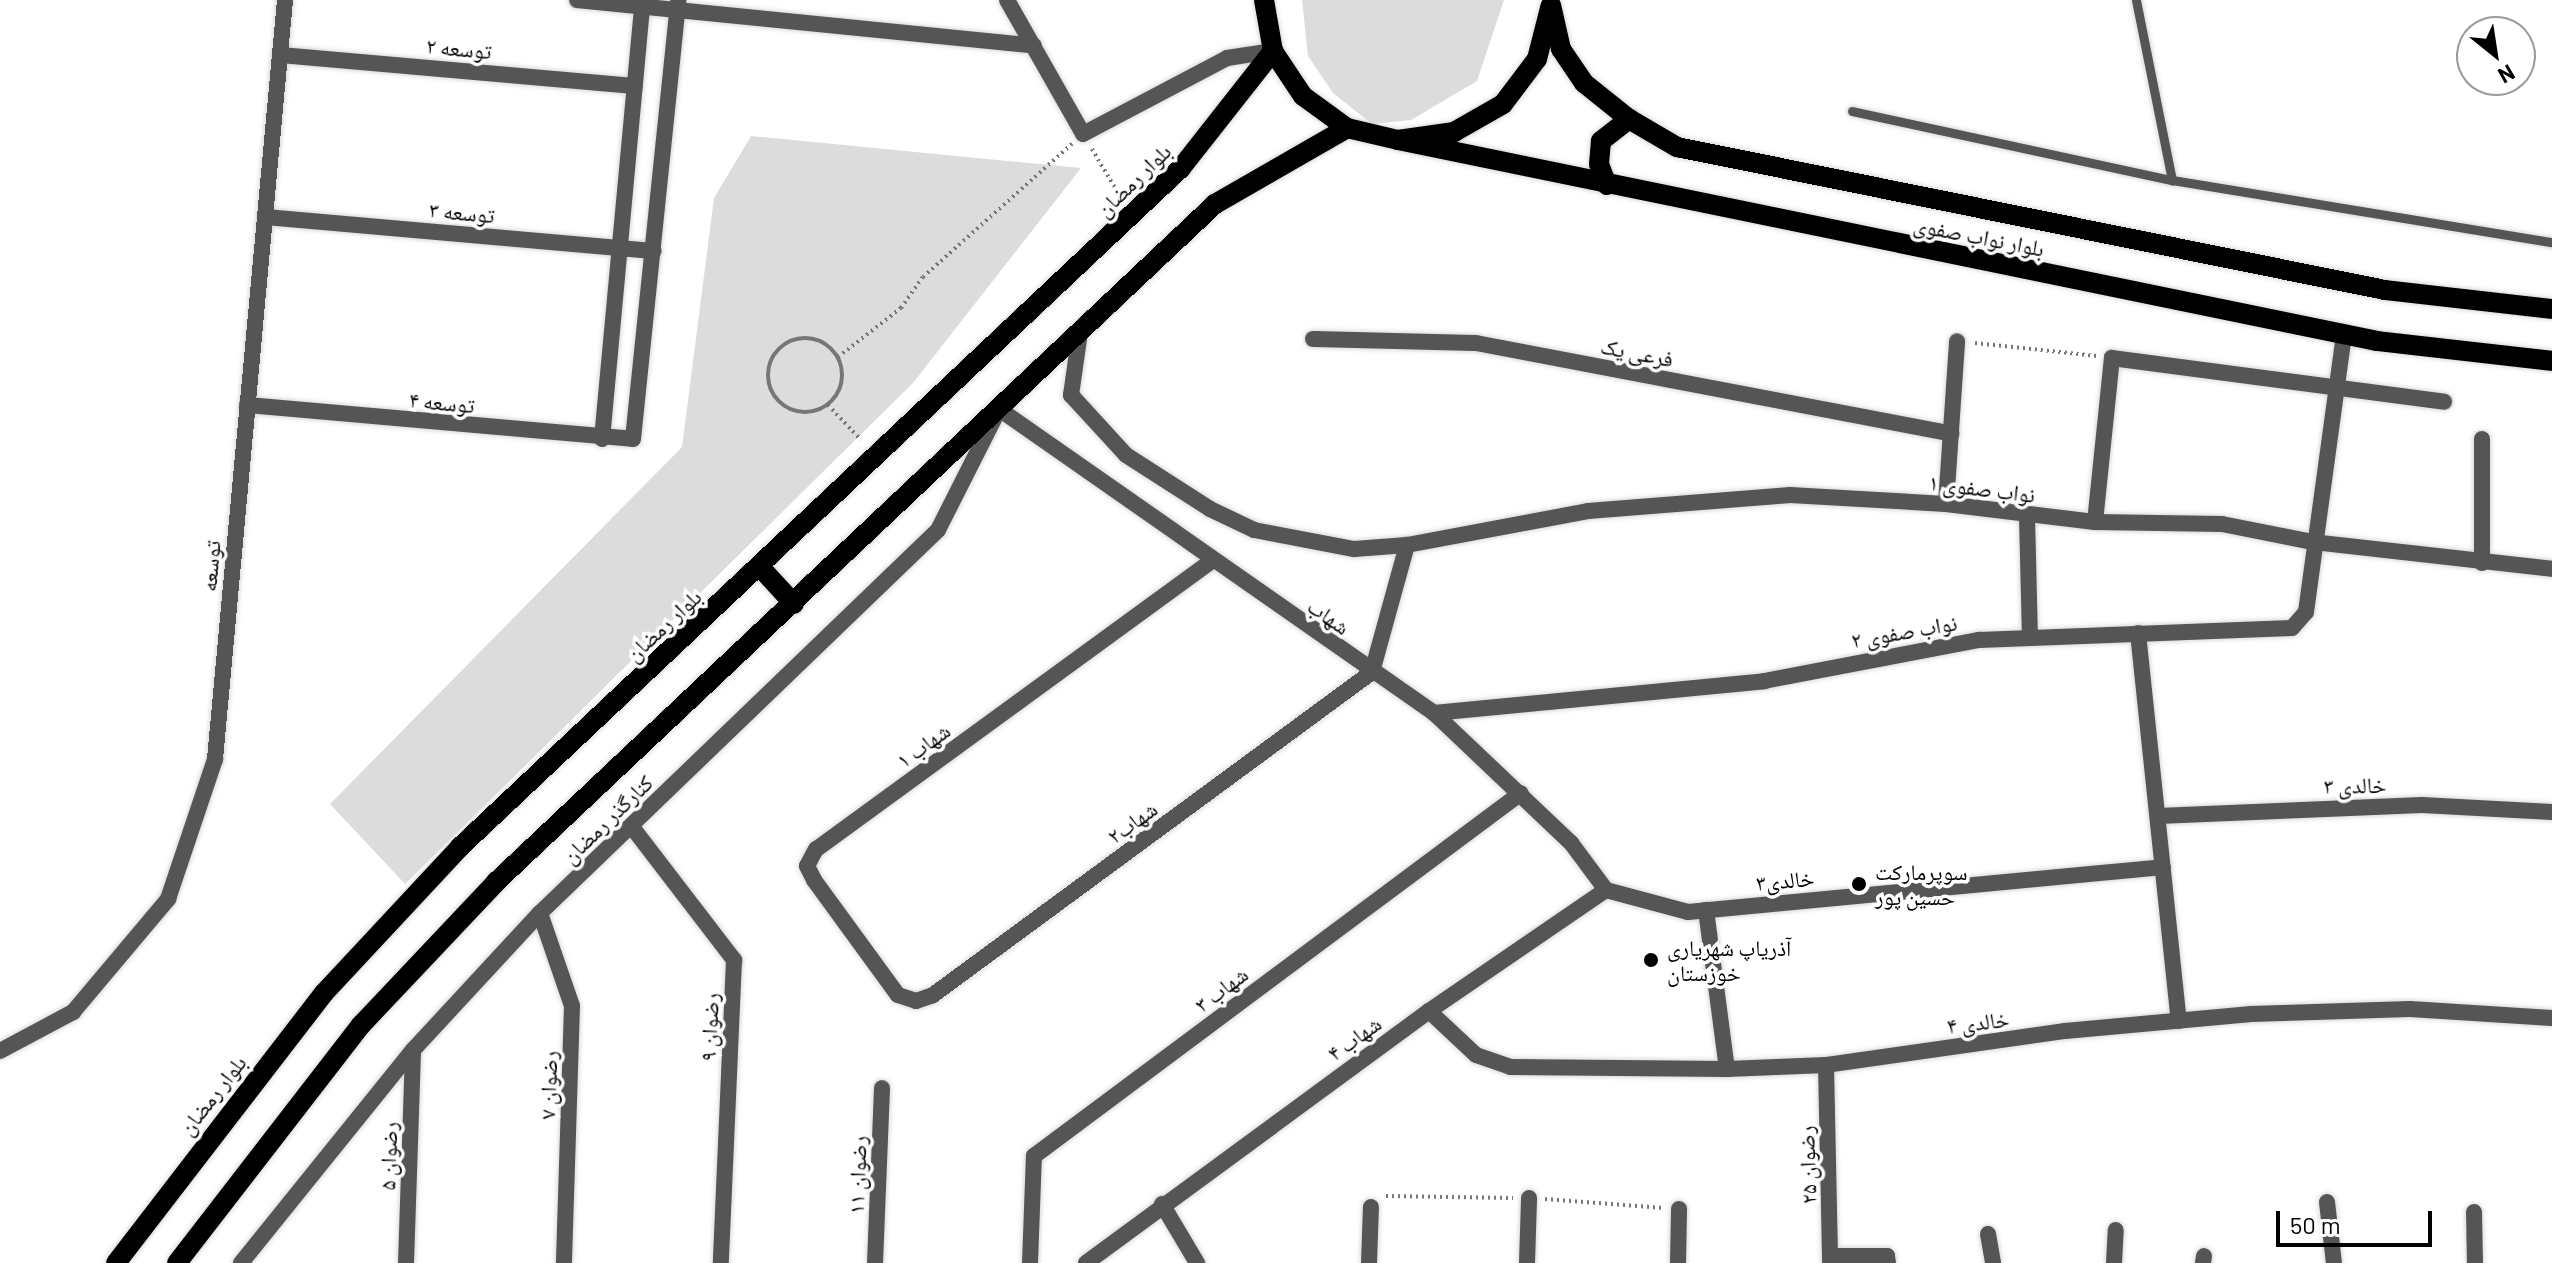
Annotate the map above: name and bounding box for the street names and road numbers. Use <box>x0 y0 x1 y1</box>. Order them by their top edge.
street label: توسعه ۲ <box>425 32 493 64</box>
street label: بلوار رمضان <box>1090 138 1176 222</box>
street label: توسعه ۳ <box>428 196 496 228</box>
street label: بلوار نواب صفوی <box>1911 210 2047 262</box>
street label: فرعی یک <box>1598 332 1676 372</box>
street label: توسعه ۴ <box>408 386 476 418</box>
street label: نواب صفوی ۱ <box>1927 468 2037 508</box>
street label: توسعه <box>195 539 225 593</box>
street label: بلوار رمضان <box>620 583 706 667</box>
street label: شهاب <box>1303 592 1355 640</box>
street label: نواب صفوی ۲ <box>1849 609 1959 653</box>
street label: شهاب ۱ <box>891 717 955 773</box>
street label: کنارگذر رمضان <box>556 769 658 869</box>
street label: خالدی ۳ <box>2324 771 2386 799</box>
street label: شهاب۲ <box>1102 795 1162 849</box>
street label: خالدی۳ <box>1755 864 1815 896</box>
street label: شهاب ۳ <box>1189 960 1253 1018</box>
street label: رضوان ۹ <box>694 992 724 1062</box>
street label: خالدی ۴ <box>1945 1005 2011 1039</box>
street label: شهاب ۴ <box>1322 1010 1386 1066</box>
street label: بلوار رمضان <box>173 1050 251 1140</box>
street label: رضوان ۷ <box>534 1050 562 1120</box>
street label: رضوان ۵ <box>374 1121 402 1191</box>
street label: رضوان ۲۵ <box>1792 1125 1822 1205</box>
street label: رضوان ۱۱ <box>842 1135 872 1215</box>

